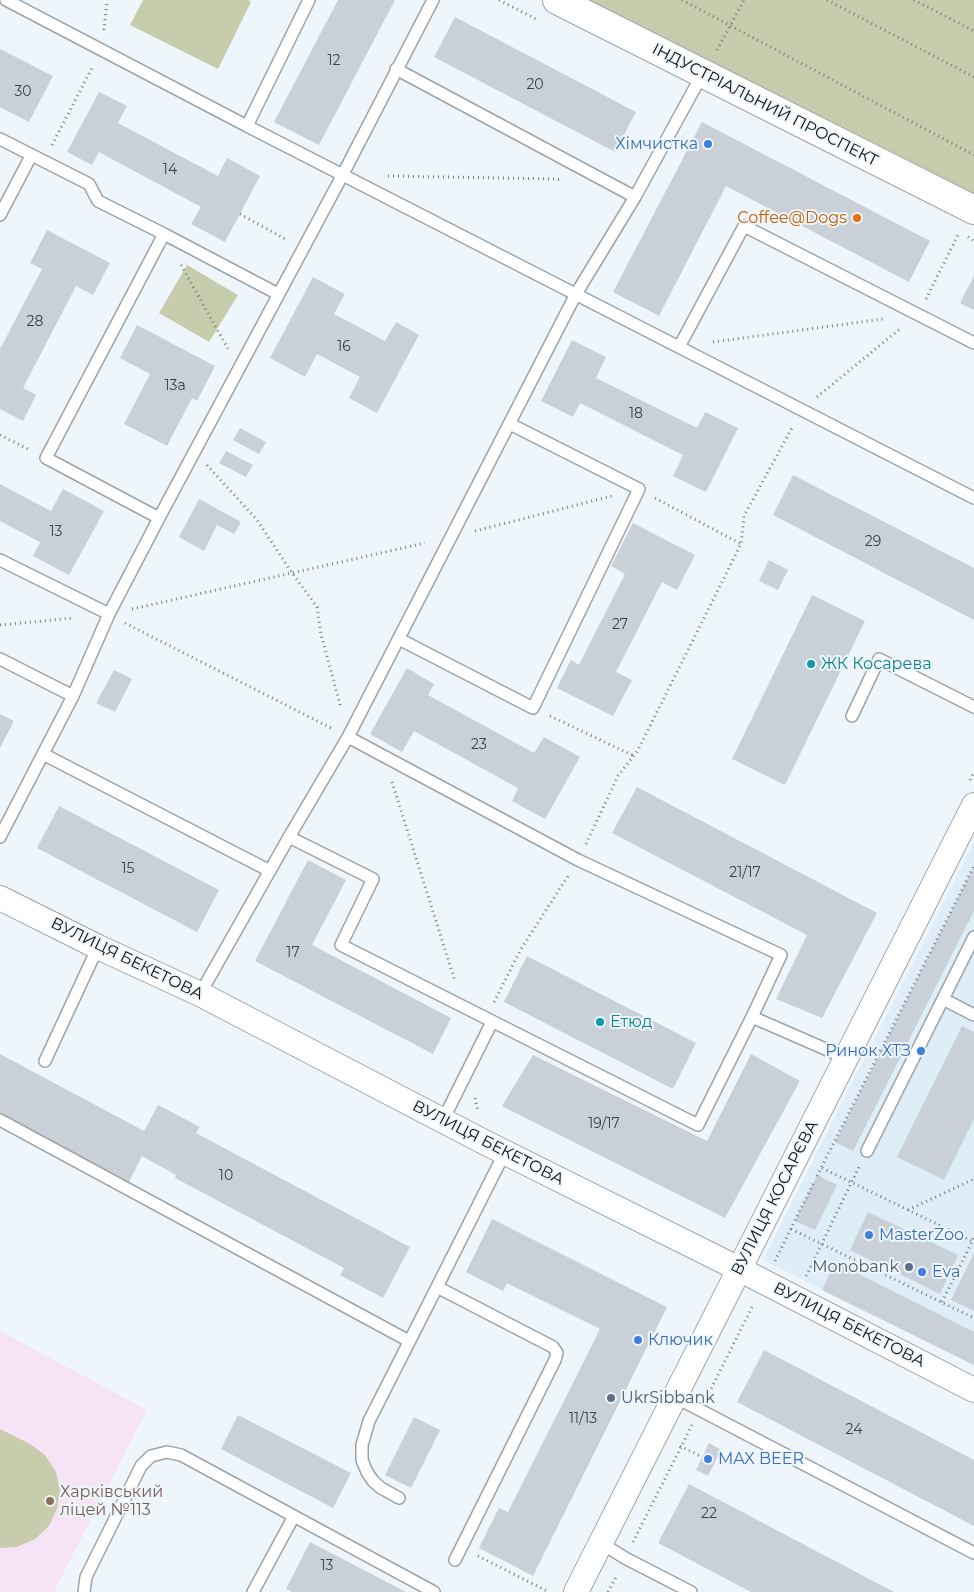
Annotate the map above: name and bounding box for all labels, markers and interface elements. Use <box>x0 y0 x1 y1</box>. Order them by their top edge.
street label: ІНДУСТРІАЛЬНИЙ ПРОСПЕКТ <box>649 39 881 171</box>
house number: 12 <box>327 53 341 69</box>
house number: 20 <box>526 77 544 93</box>
house number: 30 <box>14 84 32 100</box>
place label: Хімчистка <box>615 134 698 154</box>
marker: Хімчистка <box>702 138 714 150</box>
house number: 14 <box>163 162 177 178</box>
place label: Coffee@Dogs <box>737 208 847 228</box>
marker: Coffee@Dogs <box>851 212 863 224</box>
house number: 28 <box>27 314 43 330</box>
house number: 16 <box>337 339 351 355</box>
house number: 13а <box>164 378 186 394</box>
house number: 18 <box>629 406 643 422</box>
house number: 13 <box>50 524 62 540</box>
house number: 29 <box>865 534 881 550</box>
house number: 27 <box>612 617 628 633</box>
place label: ЖК Косарева <box>821 654 931 674</box>
marker: ЖК Косарева <box>805 658 817 670</box>
house number: 23 <box>471 737 487 753</box>
house number: 15 <box>122 861 134 877</box>
house number: 21/17 <box>729 865 761 881</box>
street label: ВУЛИЦЯ БЕКЕТОВА <box>48 914 206 1004</box>
house number: 17 <box>286 945 300 961</box>
place label: Етюд <box>610 1012 652 1032</box>
marker: Етюд <box>594 1016 606 1028</box>
place label: Ринок ХТЗ <box>825 1041 911 1061</box>
marker: Ринок ХТЗ <box>915 1045 927 1057</box>
street label: ВУЛИЦЯ БЕКЕТОВА <box>409 1096 567 1190</box>
house number: 19/17 <box>588 1116 620 1132</box>
street label: ВУЛИЦЯ КОСАРЄВА <box>728 1117 822 1279</box>
house number: 10 <box>219 1168 233 1184</box>
place label: MasterZoo <box>879 1225 964 1245</box>
marker: MasterZoo <box>863 1229 875 1241</box>
place label: Monobank <box>812 1257 899 1277</box>
marker: Monobank <box>903 1261 915 1273</box>
place label: Eva <box>932 1262 960 1282</box>
marker: Eva <box>916 1266 928 1278</box>
street label: ВУЛИЦЯ БЕКЕТОВА <box>770 1278 928 1372</box>
place label: Ключик <box>648 1330 713 1350</box>
marker: Ключик <box>632 1334 644 1346</box>
place label: UkrSibbank <box>621 1388 715 1408</box>
marker: UkrSibbank <box>605 1392 617 1404</box>
house number: 11/13 <box>569 1411 597 1427</box>
house number: 24 <box>846 1422 862 1438</box>
place label: MAX BEER <box>718 1449 804 1469</box>
marker: MAX BEER <box>702 1453 714 1465</box>
place label: Харківський ліцей №113 <box>60 1482 163 1520</box>
marker: Харківський ліцей №113 <box>44 1495 56 1507</box>
house number: 22 <box>701 1506 717 1522</box>
house number: 13 <box>321 1558 333 1574</box>

